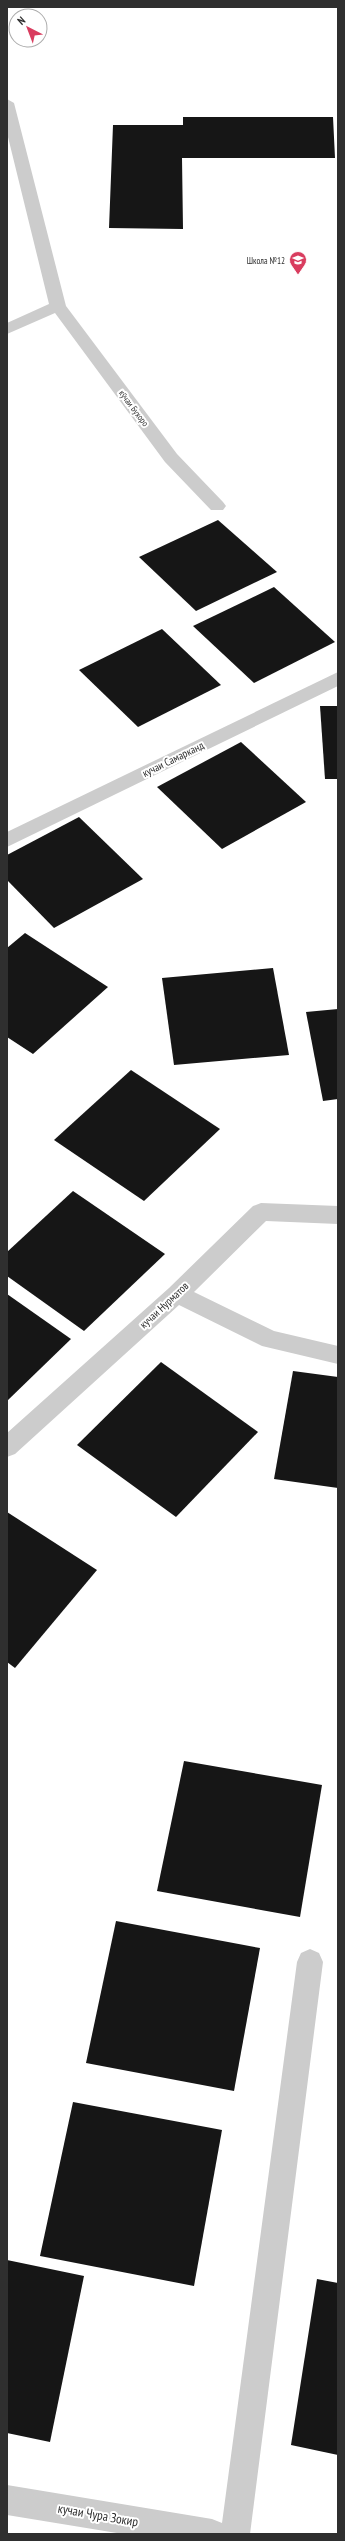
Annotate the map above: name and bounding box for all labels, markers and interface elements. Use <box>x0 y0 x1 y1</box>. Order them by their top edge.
north arrow <box>8 8 48 48</box>
text: N <box>14 13 28 28</box>
school or university icon: Школа №12 <box>288 250 308 275</box>
place label: Школа №12 <box>247 255 285 266</box>
street label: кӯчаи Бухоро <box>117 388 151 428</box>
street label: кучаи Самарканд <box>140 738 206 780</box>
street label: кучаи Нурматов <box>137 1278 192 1331</box>
street label: кучаи Чура Зокир <box>57 2500 140 2530</box>

